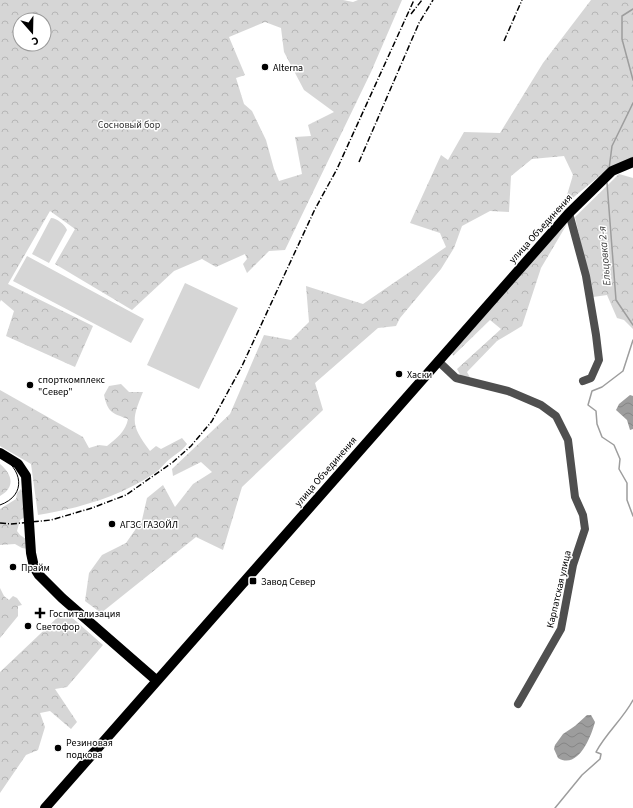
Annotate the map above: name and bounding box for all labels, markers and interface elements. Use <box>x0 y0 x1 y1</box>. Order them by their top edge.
north arrow <box>12 12 52 52</box>
text: С <box>29 33 41 49</box>
place label: Alterna <box>273 61 303 75</box>
marker: Alterna <box>260 62 270 72</box>
park label: Сосновый бор <box>98 118 161 132</box>
street label: улица Объединения <box>506 191 576 266</box>
water label: Ельцовка 2-я <box>594 225 615 286</box>
place label: Хаски <box>407 368 432 382</box>
marker: Хаски <box>394 369 404 379</box>
place label: спорткомплекс "Север" <box>38 373 106 399</box>
marker: спорткомплекс "Север" <box>25 380 35 390</box>
street label: улица Объединения <box>291 434 360 510</box>
place label: АГЗС ГАЗОЙЛ <box>120 518 178 532</box>
marker: АГЗС ГАЗОЙЛ <box>107 519 117 529</box>
street label: Карпатская улица <box>543 549 575 629</box>
place label: Прайм <box>21 561 50 575</box>
marker: Прайм <box>8 562 18 572</box>
place label: Завод Север <box>261 575 316 589</box>
marker: Завод Север <box>248 576 258 586</box>
marker: Госпитализация <box>34 607 46 619</box>
place label: Госпитализация <box>49 607 120 621</box>
place label: Светофор <box>36 620 80 634</box>
marker: Светофор <box>23 621 33 631</box>
place label: Резиновая подкова <box>66 736 113 762</box>
marker: Резиновая подкова <box>53 743 63 753</box>

